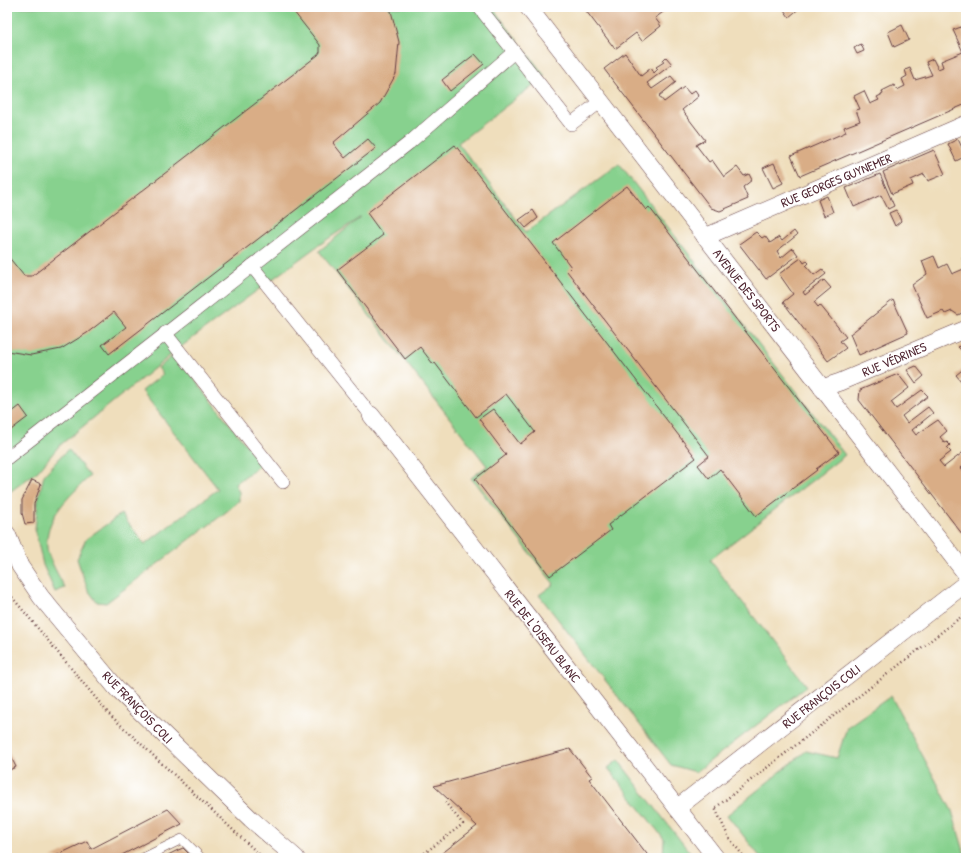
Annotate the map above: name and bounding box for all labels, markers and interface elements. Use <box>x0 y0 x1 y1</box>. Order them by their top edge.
street label: RUE GEORGES GUYNEMER <box>778 148 894 212</box>
street label: AVENUE DES SPORTS <box>709 245 785 335</box>
street label: RUE VÉDRINES <box>859 337 929 381</box>
street label: RUE DE L'OISEAU BLANC <box>501 586 585 686</box>
street label: RUE FRANÇOIS COLI <box>778 660 864 732</box>
street label: RUE FRANÇOIS COLI <box>99 667 177 747</box>

